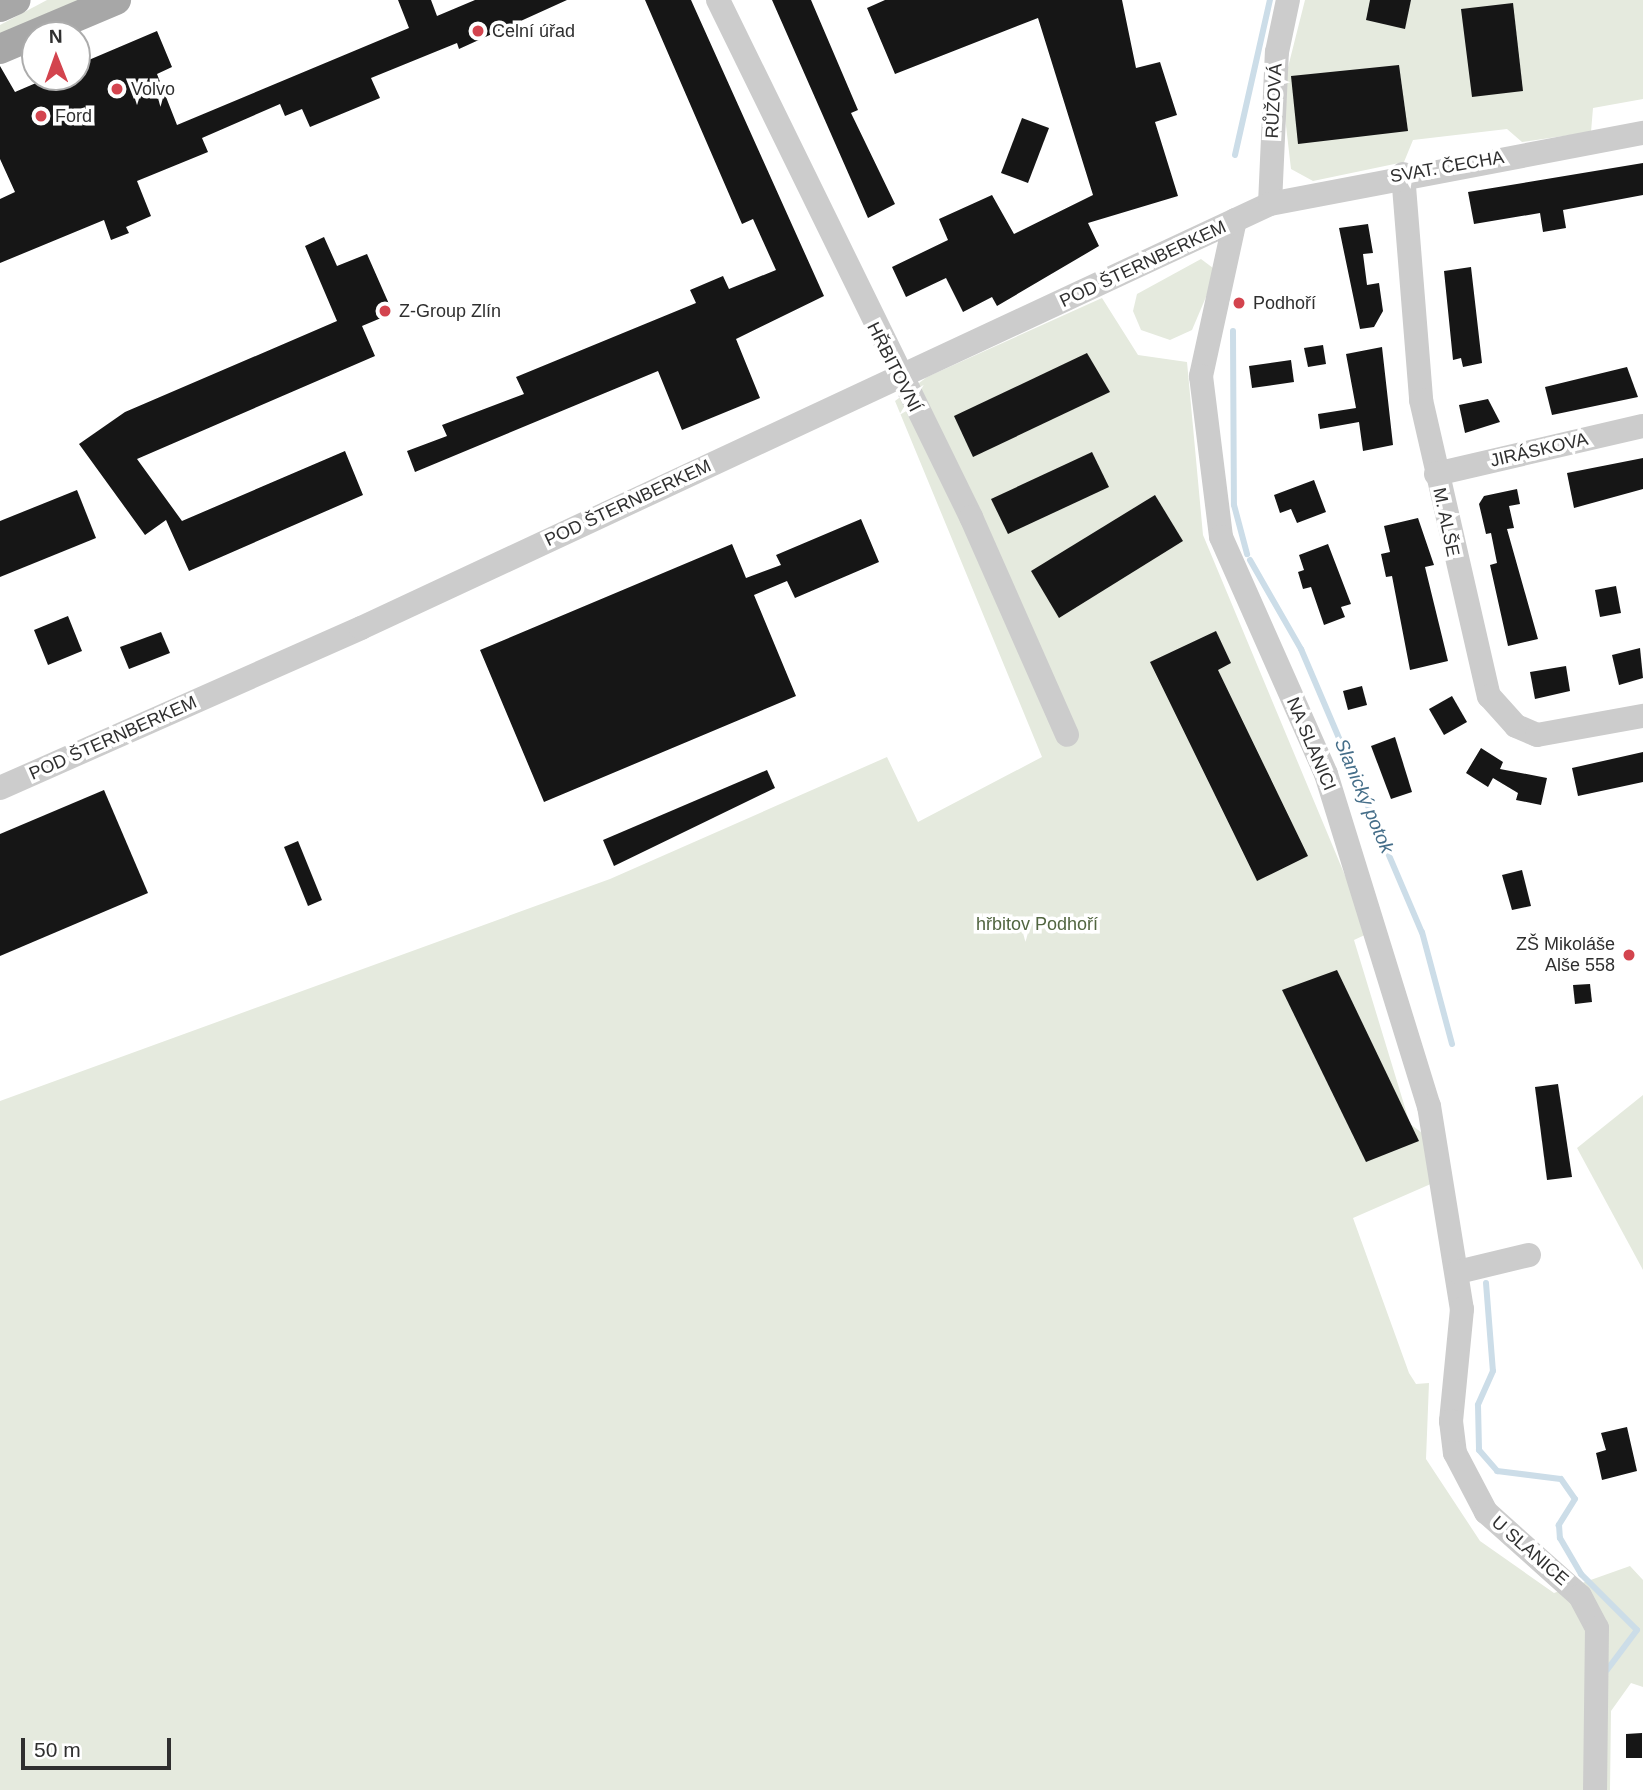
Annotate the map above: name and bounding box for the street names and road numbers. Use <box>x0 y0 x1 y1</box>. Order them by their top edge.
street label: RŮŽOVÁ <box>1261 63 1287 139</box>
street label: SVAT. ČECHA <box>1388 146 1506 188</box>
street label: POD ŠTERNBERKEM <box>1056 216 1230 312</box>
street label: HŘBITOVNÍ <box>862 319 926 415</box>
street label: JIRÁSKOVA <box>1488 428 1590 472</box>
street label: POD ŠTERNBERKEM <box>541 455 715 551</box>
street label: M. ALŠE <box>1428 485 1464 559</box>
street label: POD ŠTERNBERKEM <box>26 691 200 785</box>
street label: NA SLANICI <box>1282 694 1340 794</box>
street label: U SLANICE <box>1487 1512 1573 1590</box>

